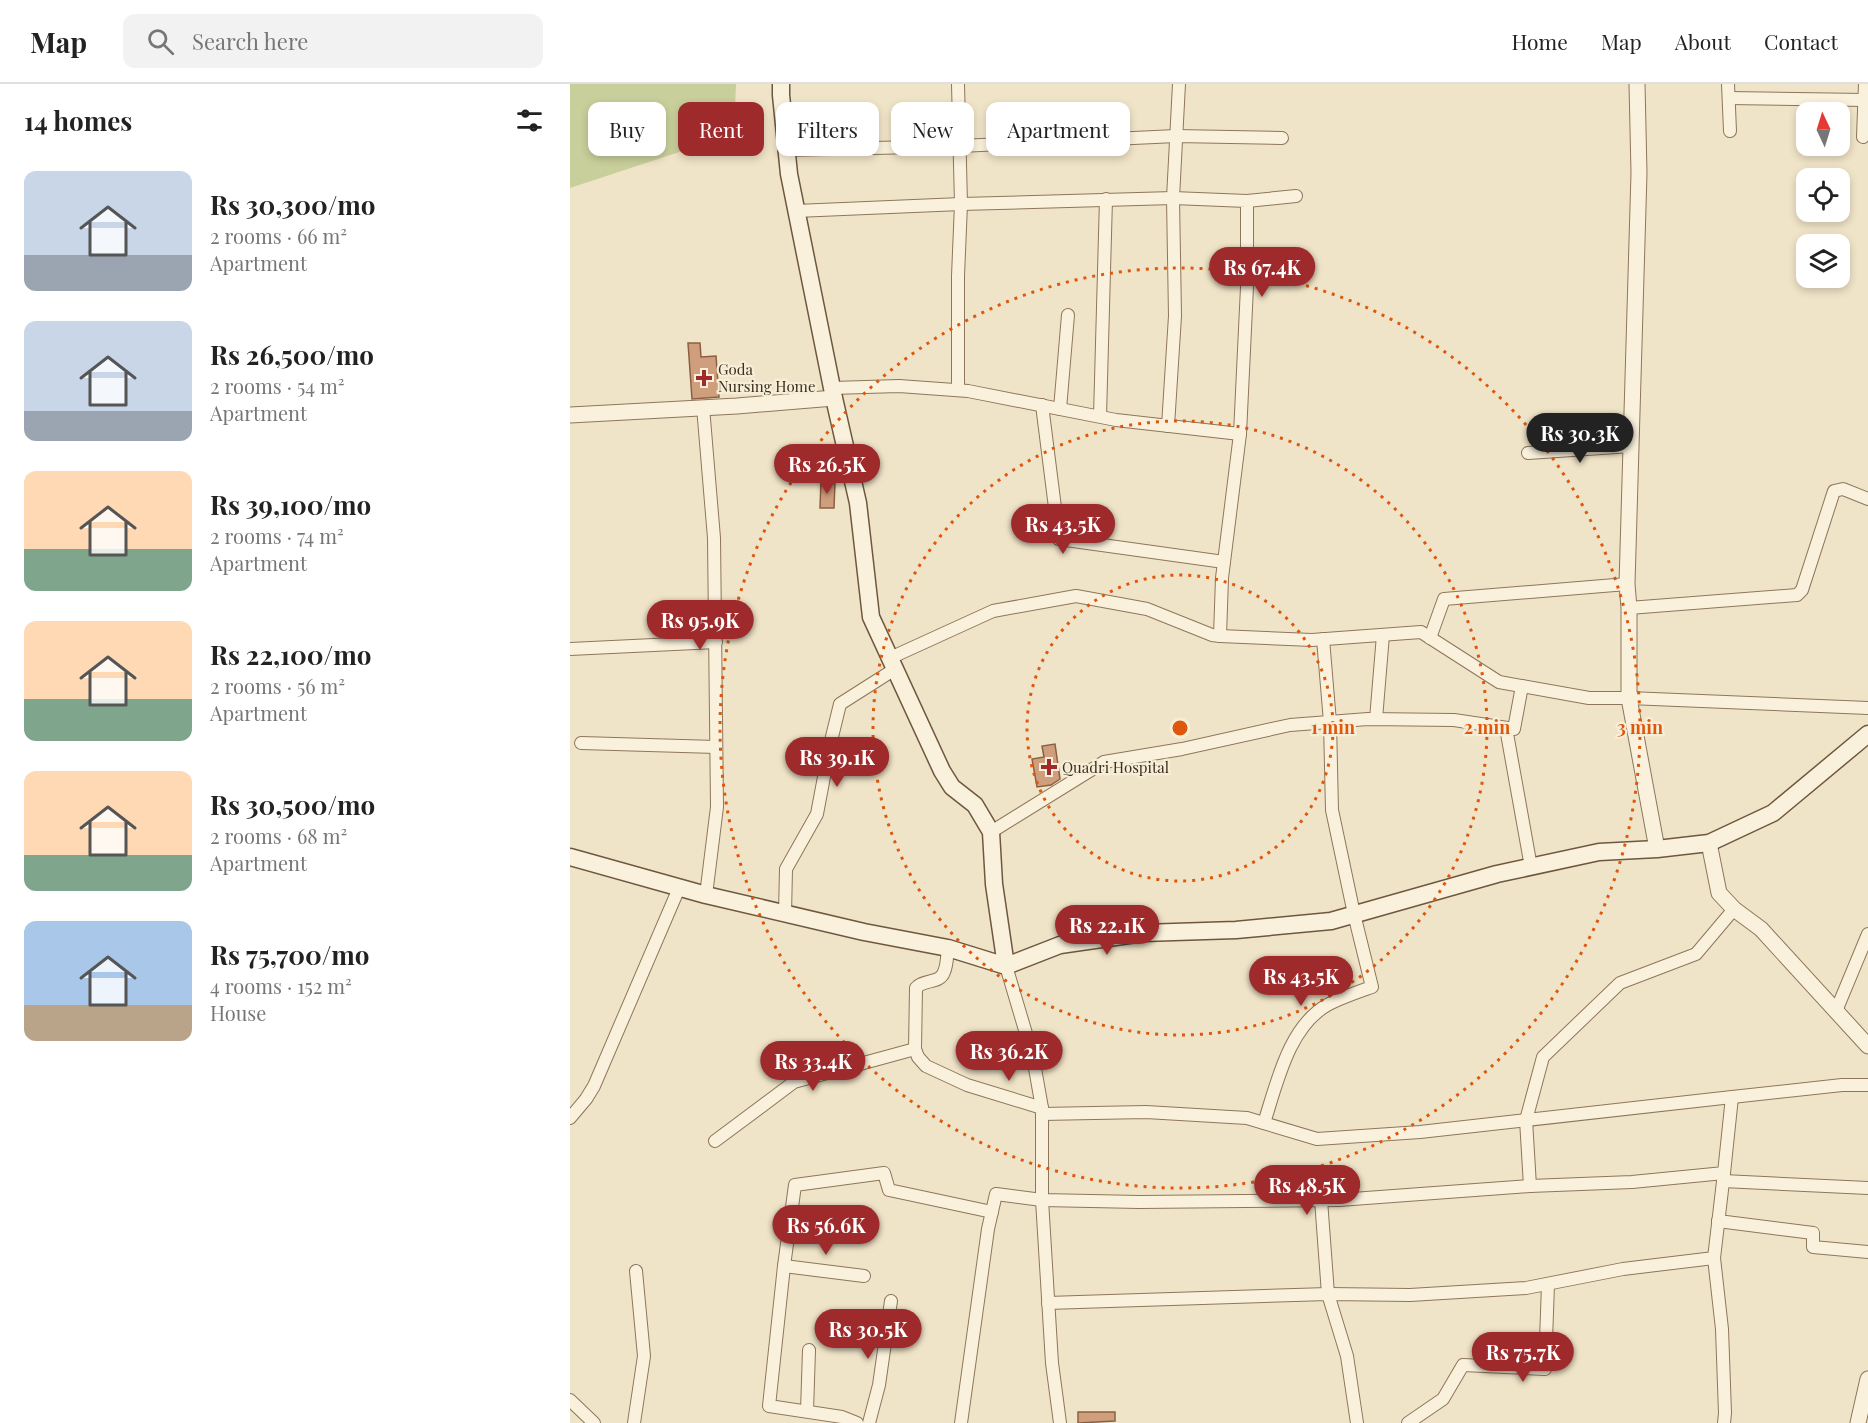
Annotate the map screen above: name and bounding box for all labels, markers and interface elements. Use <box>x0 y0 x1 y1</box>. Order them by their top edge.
search box <box>123 14 543 68</box>
text: Map <box>30 23 87 60</box>
icon: search <box>144 25 177 58</box>
text: Search here <box>192 26 308 56</box>
text: Home <box>1512 27 1568 55</box>
text: Map <box>1601 27 1642 55</box>
text: About <box>1675 27 1731 55</box>
text: Contact <box>1764 27 1838 55</box>
chip: Buy <box>588 102 666 156</box>
chip: Rent <box>678 102 764 156</box>
chip: Filters <box>776 102 879 156</box>
chip: New <box>891 102 974 156</box>
chip: Apartment <box>986 102 1130 156</box>
north arrow <box>1796 102 1850 156</box>
map controls <box>1796 102 1850 288</box>
text: 14 homes <box>24 103 132 138</box>
icon: filters <box>513 104 546 137</box>
button: locate <box>1796 168 1850 222</box>
text: Rs 30,300/mo <box>210 187 376 222</box>
icon: home <box>72 195 144 267</box>
text: 2 rooms · 66 m² <box>210 222 347 249</box>
button: layers <box>1796 234 1850 288</box>
pin: Rs 67.4K <box>1200 247 1324 298</box>
text: Apartment <box>210 249 307 276</box>
text: Rs 67.4K <box>1223 253 1301 280</box>
text: Rs 26,500/mo <box>210 337 374 372</box>
icon: home <box>72 345 144 417</box>
place label: Goda Nursing Home <box>718 359 816 396</box>
marker: Goda Nursing Home <box>695 369 713 387</box>
text: 2 rooms · 54 m² <box>210 372 345 399</box>
text: Apartment <box>210 399 307 426</box>
pin: Rs 30.3K <box>1518 413 1642 464</box>
text: Rs 30.3K <box>1540 419 1620 446</box>
pin: Rs 26.5K <box>765 444 889 495</box>
text: Rs 26.5K <box>788 450 866 477</box>
text: Rs 39,100/mo <box>210 487 371 522</box>
icon: home <box>72 495 144 567</box>
pin: Rs 43.5K <box>1001 504 1125 555</box>
text: Rs 43.5K <box>1025 510 1101 537</box>
text: 2 rooms · 74 m² <box>210 522 344 549</box>
text: Apartment <box>210 549 307 576</box>
pin: Rs 95.9K <box>638 600 762 651</box>
text: Rs 95.9K <box>661 606 739 633</box>
text: Rs 22,100/mo <box>210 637 371 672</box>
icon: home <box>72 645 144 717</box>
text: 2 rooms · 56 m² <box>210 672 345 699</box>
text: Apartment <box>210 699 307 726</box>
text: 1 min <box>1311 715 1355 739</box>
text: 2 min <box>1464 715 1510 739</box>
text: 3 min <box>1617 715 1663 739</box>
centre of rings <box>1170 718 1190 738</box>
pin: Rs 39.1K <box>775 737 899 788</box>
text: Rs 39.1K <box>799 743 875 770</box>
place label: Quadri Hospital <box>1062 757 1169 777</box>
marker: Quadri Hospital <box>1040 758 1058 776</box>
text: Rs 30,500/mo <box>210 787 375 822</box>
icon: home <box>72 795 144 867</box>
text: 2 rooms · 68 m² <box>210 822 347 849</box>
text: Apartment <box>210 849 307 876</box>
pin: Rs 22.1K <box>1045 905 1169 956</box>
text: Rs 22.1K <box>1069 911 1145 938</box>
text: Rs 75,700/mo <box>210 937 370 972</box>
icon: home <box>72 945 144 1017</box>
pin: Rs 43.5K <box>1239 956 1363 1007</box>
text: Rs 43.5K <box>1263 962 1339 989</box>
text: 4 rooms · 152 m² <box>210 972 352 999</box>
text: House <box>210 999 266 1026</box>
pin: Rs 36.2K <box>947 1031 1071 1082</box>
text: Rs 36.2K <box>970 1037 1048 1064</box>
pin: Rs 33.4K <box>751 1041 875 1092</box>
text: Rs 33.4K <box>774 1047 852 1074</box>
pin: Rs 48.5K <box>1245 1165 1369 1216</box>
text: Rs 48.5K <box>1268 1171 1346 1198</box>
pin: Rs 56.6K <box>764 1205 888 1256</box>
text: Rs 56.6K <box>786 1211 866 1238</box>
pin: Rs 30.5K <box>806 1309 930 1360</box>
text: Rs 30.5K <box>829 1315 907 1342</box>
pin: Rs 75.7K <box>1461 1332 1585 1383</box>
text: Rs 75.7K <box>1486 1338 1560 1365</box>

